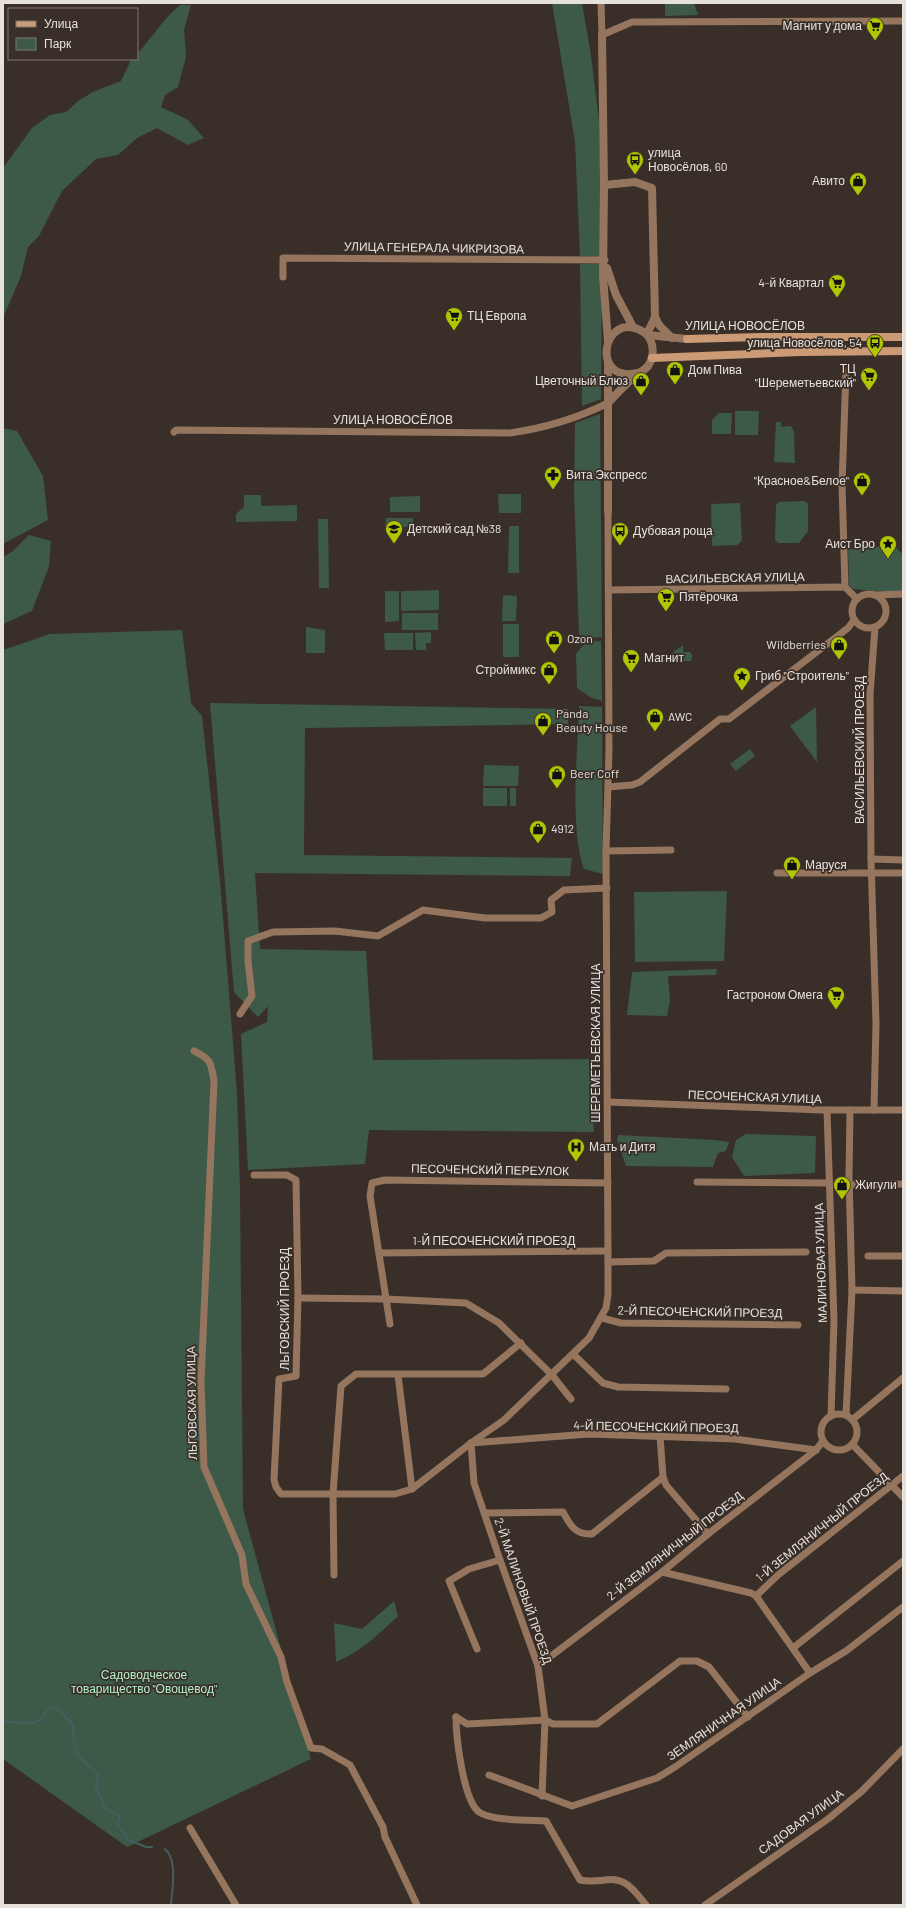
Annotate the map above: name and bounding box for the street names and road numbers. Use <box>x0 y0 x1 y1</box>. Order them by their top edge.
street label: УЛИЦА ГЕНЕРАЛА ЧИКРИЗОВА <box>344 238 524 257</box>
street label: УЛИЦА НОВОСЁЛОВ <box>685 318 805 333</box>
street label: УЛИЦА НОВОСЁЛОВ <box>333 412 453 427</box>
street label: ВАСИЛЬЕВСКАЯ УЛИЦА <box>665 569 805 586</box>
street label: ВАСИЛЬЕВСКИЙ ПРОЕЗД <box>852 676 867 824</box>
street label: ШЕРЕМЕТЬЕВСКАЯ УЛИЦА <box>588 963 603 1123</box>
street label: ПЕСОЧЕНСКАЯ УЛИЦА <box>688 1087 822 1106</box>
street label: ПЕСОЧЕНСКИЙ ПЕРЕУЛОК <box>411 1161 569 1177</box>
street label: МАЛИНОВАЯ УЛИЦА <box>811 1203 830 1323</box>
street label: 1-Й ПЕСОЧЕНСКИЙ ПРОЕЗД <box>413 1233 575 1248</box>
street label: ЛЬГОВСКИЙ ПРОЕЗД <box>277 1248 292 1370</box>
street label: 2-Й ПЕСОЧЕНСКИЙ ПРОЕЗД <box>617 1303 783 1320</box>
street label: ЛЬГОВСКАЯ УЛИЦА <box>183 1346 200 1460</box>
street label: 4-Й ПЕСОЧЕНСКИЙ ПРОЕЗД <box>573 1418 739 1435</box>
street label: 1-Й ЗЕМЛЯНИЧНЫЙ ПРОЕЗД <box>752 1468 891 1585</box>
street label: 2-Й ЗЕМЛЯНИЧНЫЙ ПРОЕЗД <box>604 1488 746 1603</box>
street label: 2-Й МАЛИНОВЫЙ ПРОЕЗД <box>491 1516 556 1666</box>
street label: ЗЕМЛЯНИЧНАЯ УЛИЦА <box>664 1674 783 1764</box>
street label: САДОВАЯ УЛИЦА <box>755 1786 846 1858</box>

